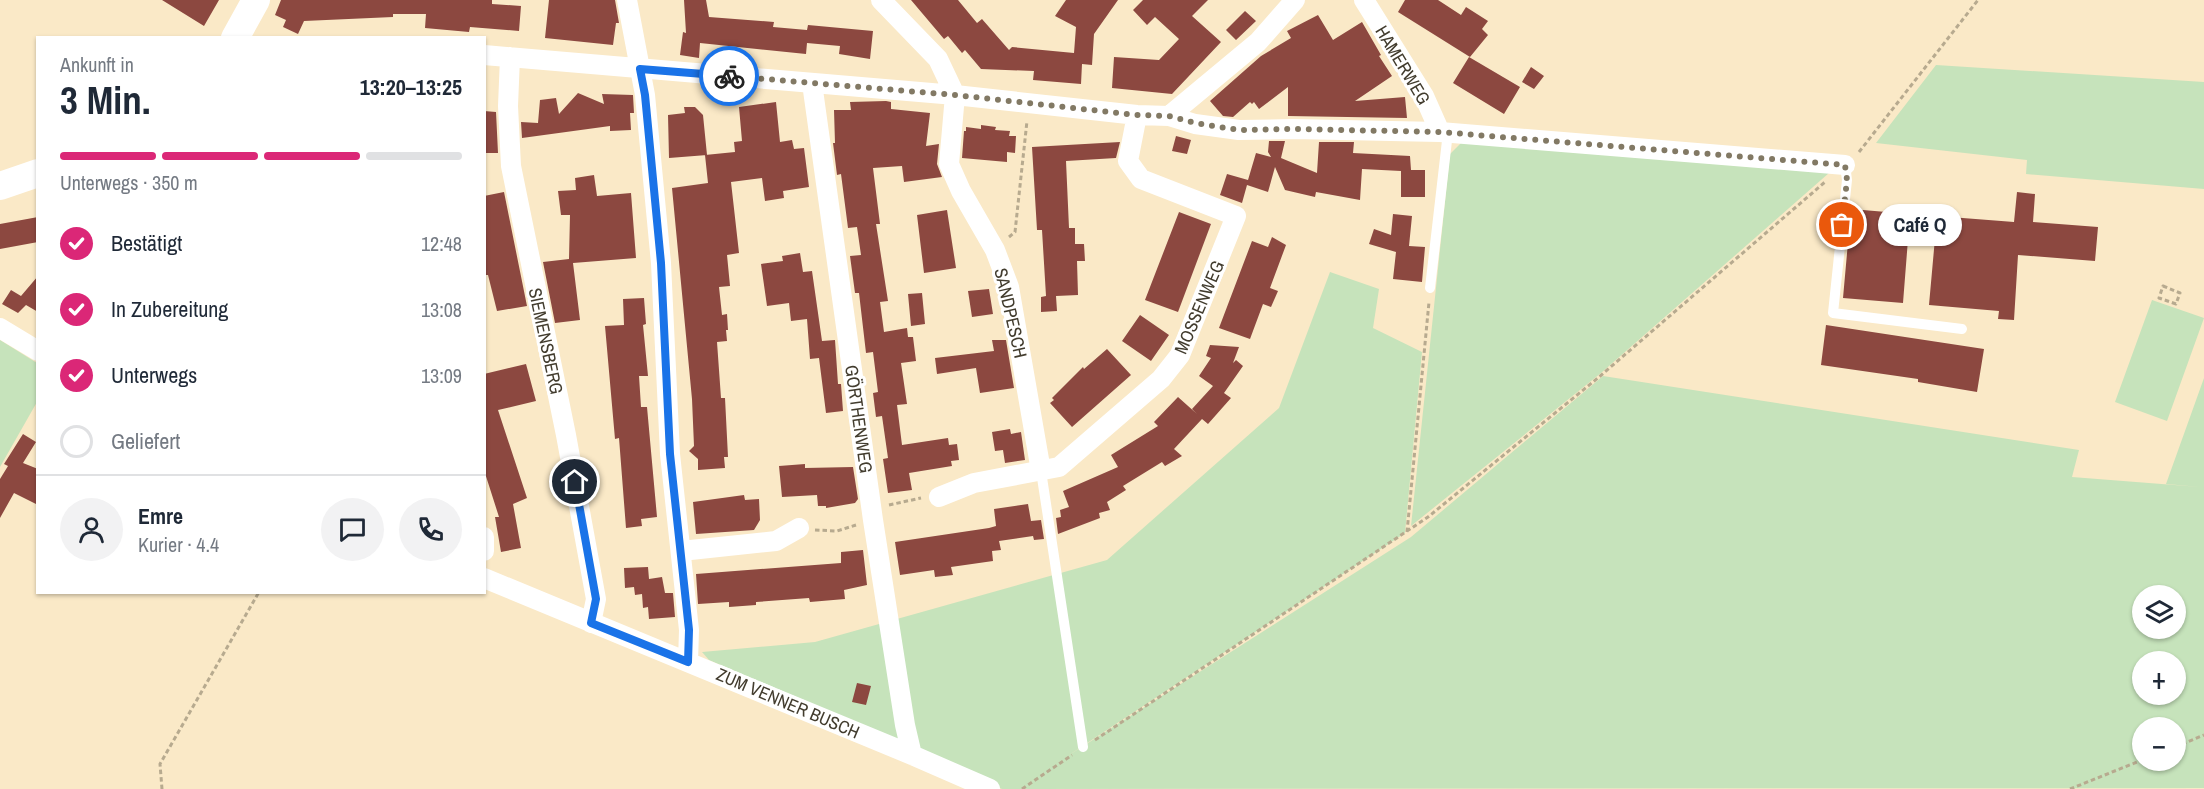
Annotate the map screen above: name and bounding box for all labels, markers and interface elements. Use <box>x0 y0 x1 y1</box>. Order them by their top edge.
street label: HAMERWEG <box>1370 21 1436 109</box>
courier <box>699 46 759 106</box>
text: Ankunft in <box>60 51 134 78</box>
icon: bike <box>713 60 746 93</box>
text: 13:20–13:25 <box>360 72 462 102</box>
text: 3 Min. <box>60 74 151 126</box>
text: Unterwegs · 350 m <box>60 169 198 196</box>
pin <box>1816 199 1867 250</box>
callout: Café Q <box>1878 204 1962 246</box>
icon: bag <box>1825 208 1858 241</box>
text: Café Q <box>1894 211 1946 238</box>
icon: check <box>60 227 93 260</box>
text: Bestätigt <box>111 228 182 258</box>
text: 12:48 <box>421 230 462 257</box>
street label: MOSSENWEG <box>1168 256 1230 358</box>
street label: SANDPESCH <box>988 265 1034 361</box>
street label: SIEMENSBERG <box>523 285 569 397</box>
icon: check <box>60 293 93 326</box>
text: In Zubereitung <box>111 294 228 324</box>
text: 13:08 <box>421 296 462 323</box>
icon: check <box>60 359 93 392</box>
text: Unterwegs <box>111 360 197 390</box>
text: 13:09 <box>421 362 462 389</box>
street label: GÖRTHENWEG <box>839 363 879 475</box>
text: Geliefert <box>111 426 180 456</box>
pin <box>549 456 600 507</box>
icon: home <box>558 465 591 498</box>
button: person <box>60 498 123 561</box>
button: chat <box>321 498 384 561</box>
button: phone <box>399 498 462 561</box>
text: Emre <box>138 501 183 531</box>
text: Kurier · 4.4 <box>138 531 219 558</box>
map controls <box>2132 585 2186 771</box>
button: layers <box>2132 585 2186 639</box>
button: + <box>2132 651 2186 705</box>
street label: ZUM VENNER BUSCH <box>713 662 863 744</box>
button: − <box>2132 717 2186 771</box>

